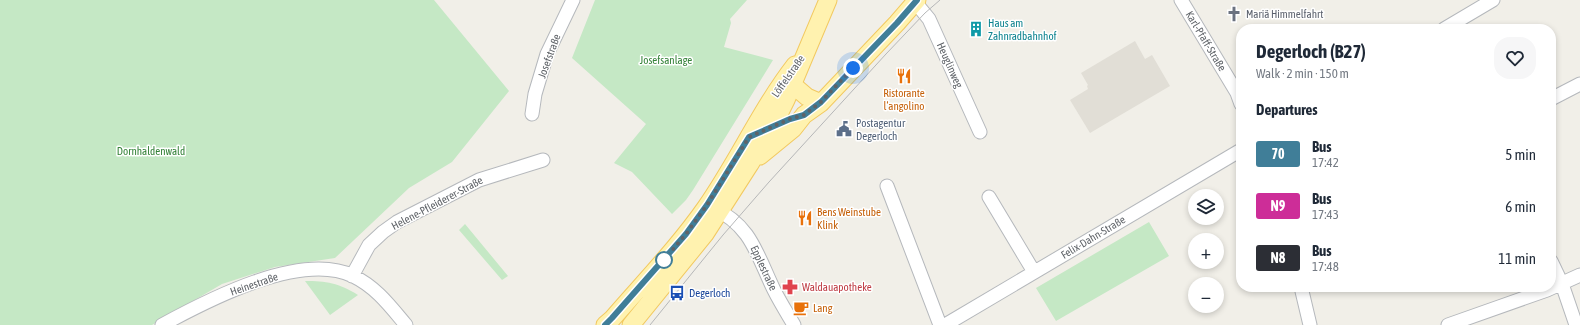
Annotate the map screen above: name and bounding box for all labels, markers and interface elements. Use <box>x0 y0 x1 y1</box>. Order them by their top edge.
church icon: Mariä Himmelfahrt <box>1225 5 1243 23</box>
place label: Mariä Himmelfahrt <box>1246 8 1323 20</box>
street label: Karl-Pfaff-Straße <box>1183 9 1229 73</box>
place label: Haus am Zahnradbahnhof <box>988 17 1057 42</box>
building icon: Haus am Zahnradbahnhof <box>967 20 985 38</box>
street label: Josefstraße <box>536 32 562 80</box>
button: heart <box>1494 37 1536 79</box>
street label: Heuglinweg <box>935 40 965 90</box>
text: Degerloch (B27) <box>1256 40 1366 62</box>
street label: Löffelstraße <box>769 53 807 99</box>
park label: Josefsanlage <box>640 54 692 66</box>
your location <box>843 58 863 78</box>
text: Walk · 2 min · 150 m <box>1256 66 1349 81</box>
restaurant icon: Ristorante l‘angolino <box>895 67 913 85</box>
place label: Ristorante l‘angolino <box>883 87 925 112</box>
text: Departures <box>1256 101 1318 118</box>
place label: Postagentur Degerloch <box>856 117 906 142</box>
public building icon: Postagentur Degerloch <box>835 120 853 138</box>
text: Bus <box>1312 138 1332 155</box>
park label: Dornhaldenwald <box>117 145 185 157</box>
text: 70 <box>1271 146 1285 162</box>
text: 5 min <box>1505 146 1536 163</box>
text: 17:42 <box>1312 155 1339 170</box>
street label: Helene-Pfleiderer-Straße <box>389 174 485 232</box>
map controls <box>1188 189 1224 313</box>
button: layers <box>1188 189 1224 225</box>
text: Bus <box>1312 190 1332 207</box>
text: N9 <box>1271 198 1285 214</box>
text: 6 min <box>1505 198 1536 215</box>
place label: Bens Weinstube Klink <box>817 206 881 231</box>
text: 17:43 <box>1312 207 1339 222</box>
restaurant icon: Bens Weinstube Klink <box>796 209 814 227</box>
street label: Felix-Dahn-Straße <box>1059 213 1127 261</box>
button: + <box>1188 233 1224 269</box>
text: Bus <box>1312 242 1332 259</box>
street label: Epplestraße <box>748 244 780 292</box>
text: N8 <box>1271 250 1285 266</box>
text: 11 min <box>1498 250 1536 267</box>
unlabelled marker <box>655 251 673 269</box>
text: 17:48 <box>1312 259 1339 274</box>
street label: Heinestraße <box>229 270 279 298</box>
button: − <box>1188 277 1224 313</box>
pharmacy icon: Waldauapotheke <box>781 278 799 296</box>
place label: Waldauapotheke <box>802 281 872 293</box>
bus stop icon: Degerloch <box>668 284 686 302</box>
place label: Degerloch <box>689 287 730 299</box>
cafe icon: Lang <box>792 299 810 317</box>
place label: Lang <box>813 302 833 314</box>

